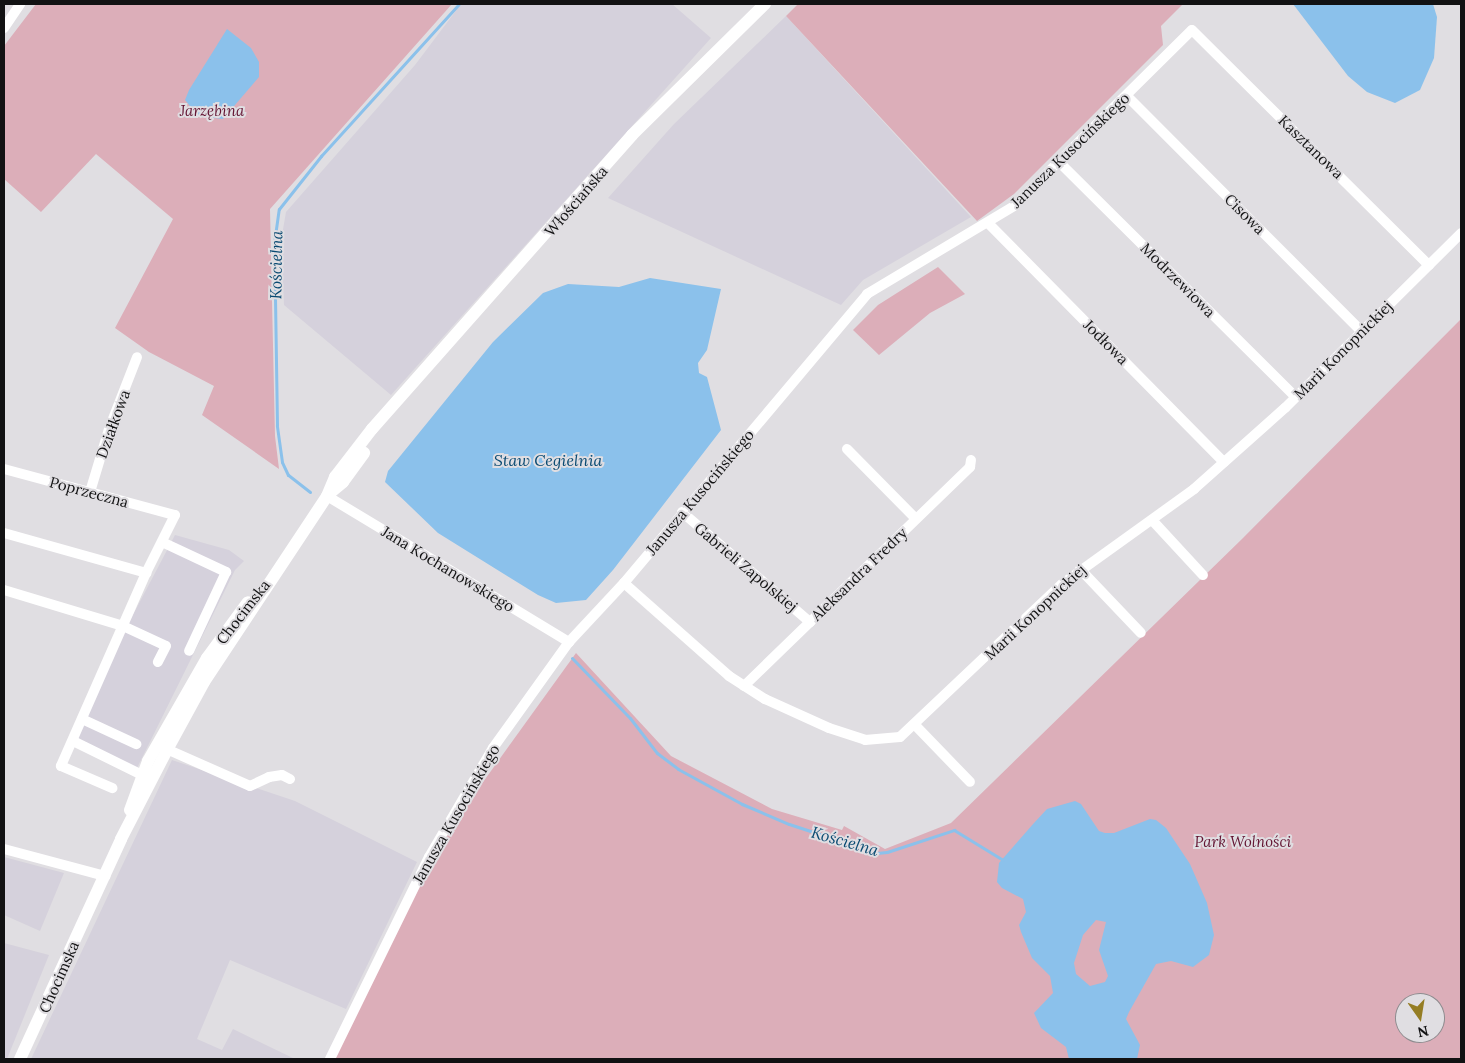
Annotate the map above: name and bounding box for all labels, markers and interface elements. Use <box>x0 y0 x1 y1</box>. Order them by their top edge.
street label: Janusza Kusocińskiego <box>1007 89 1133 211</box>
park label: Jarzębina <box>180 102 244 120</box>
street label: Kasztanowa <box>1275 112 1347 182</box>
street label: Włościańska <box>541 162 611 240</box>
street label: Cisowa <box>1221 190 1269 238</box>
water label: Kościelna <box>266 230 286 300</box>
street label: Modrzewiowa <box>1137 239 1219 321</box>
street label: Marii Konopnickiej <box>1290 297 1396 403</box>
street label: Jodłowa <box>1080 316 1132 368</box>
street label: Działkowa <box>92 387 134 461</box>
street label: Janusza Kusocińskiego <box>642 426 758 558</box>
water label: Staw Cegielnia <box>494 450 602 470</box>
street label: Poprzeczna <box>47 473 131 511</box>
street label: Gabrieli Zapolskiej <box>691 519 801 615</box>
street label: Jana Kochanowskiego <box>378 522 518 616</box>
street label: Aleksandra Fredry <box>807 524 911 624</box>
street label: Marii Konopnickiej <box>981 561 1089 663</box>
street label: Chocimska <box>212 576 274 648</box>
street label: Janusza Kusocińskiego <box>409 741 503 887</box>
water label: Kościelna <box>809 822 881 860</box>
park label: Park Wolności <box>1195 833 1291 851</box>
street label: Chocimska <box>35 938 83 1016</box>
north arrow <box>1395 993 1445 1043</box>
text: N <box>1416 1022 1430 1042</box>

